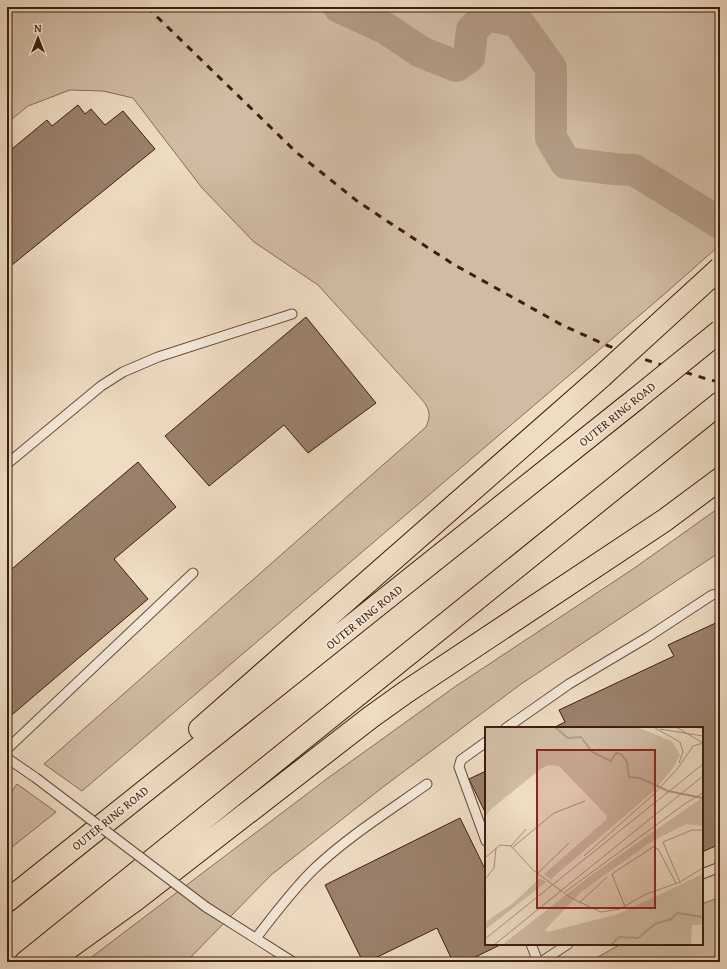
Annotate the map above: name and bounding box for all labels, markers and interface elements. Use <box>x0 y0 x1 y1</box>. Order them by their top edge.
north arrow <box>18 18 58 58</box>
text: N <box>34 20 42 36</box>
street label: OUTER RING ROAD <box>575 378 659 450</box>
street label: OUTER RING ROAD <box>322 581 406 653</box>
inset map <box>485 727 703 945</box>
street label: OUTER RING ROAD <box>68 782 152 854</box>

